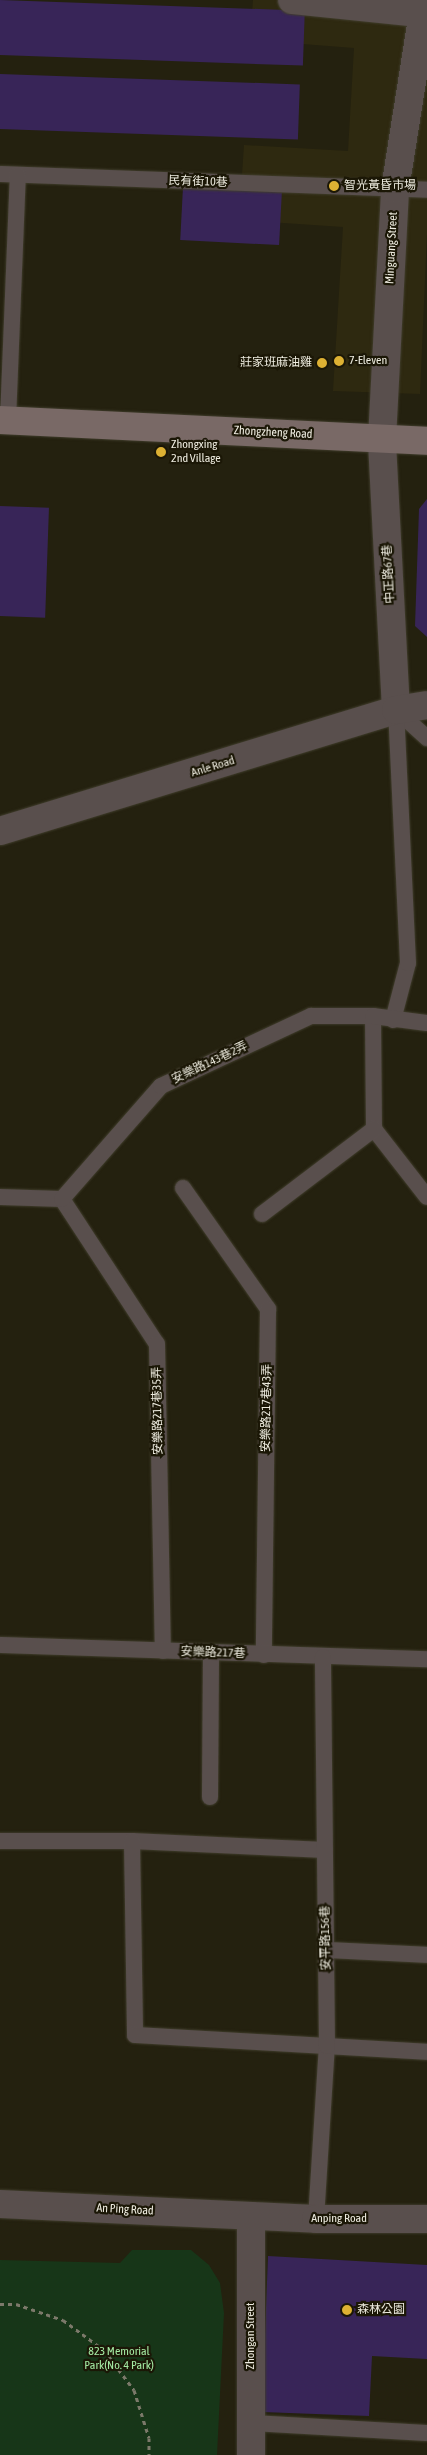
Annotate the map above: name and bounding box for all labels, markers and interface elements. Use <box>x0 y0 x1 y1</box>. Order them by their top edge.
street label: 民有街10巷 <box>168 174 228 190</box>
place label: 智光黃昏市場 <box>344 179 416 193</box>
marker: 智光黃昏市場 <box>328 180 340 192</box>
street label: Minguang Street <box>383 212 401 284</box>
place label: 7-Eleven <box>349 354 387 368</box>
marker: 7-Eleven <box>333 355 345 367</box>
place label: 莊家班麻油雞 <box>240 356 312 370</box>
marker: 莊家班麻油雞 <box>316 357 328 369</box>
street label: Zhongzheng Road <box>233 424 313 442</box>
place label: Zhongxing 2nd Village <box>171 438 221 466</box>
marker: Zhongxing 2nd Village <box>155 446 167 458</box>
street label: 中正路67巷 <box>380 544 398 604</box>
street label: Anle Road <box>189 754 237 780</box>
street label: 安樂路143巷2弄 <box>170 1039 250 1087</box>
street label: 安樂路217巷43弄 <box>259 1364 275 1452</box>
street label: 安樂路217巷35弄 <box>150 1367 166 1455</box>
street label: 安樂路217巷 <box>180 1645 246 1661</box>
street label: 安平路156巷 <box>318 1905 334 1971</box>
street label: An Ping Road <box>96 2201 154 2219</box>
street label: Anping Road <box>311 2212 367 2226</box>
street label: Zhongan Street <box>244 2303 258 2369</box>
place label: 森林公園 <box>357 2303 405 2317</box>
marker: 森林公園 <box>341 2304 353 2316</box>
park label: 823 Memorial Park(No. 4 Park) <box>84 2345 154 2373</box>

